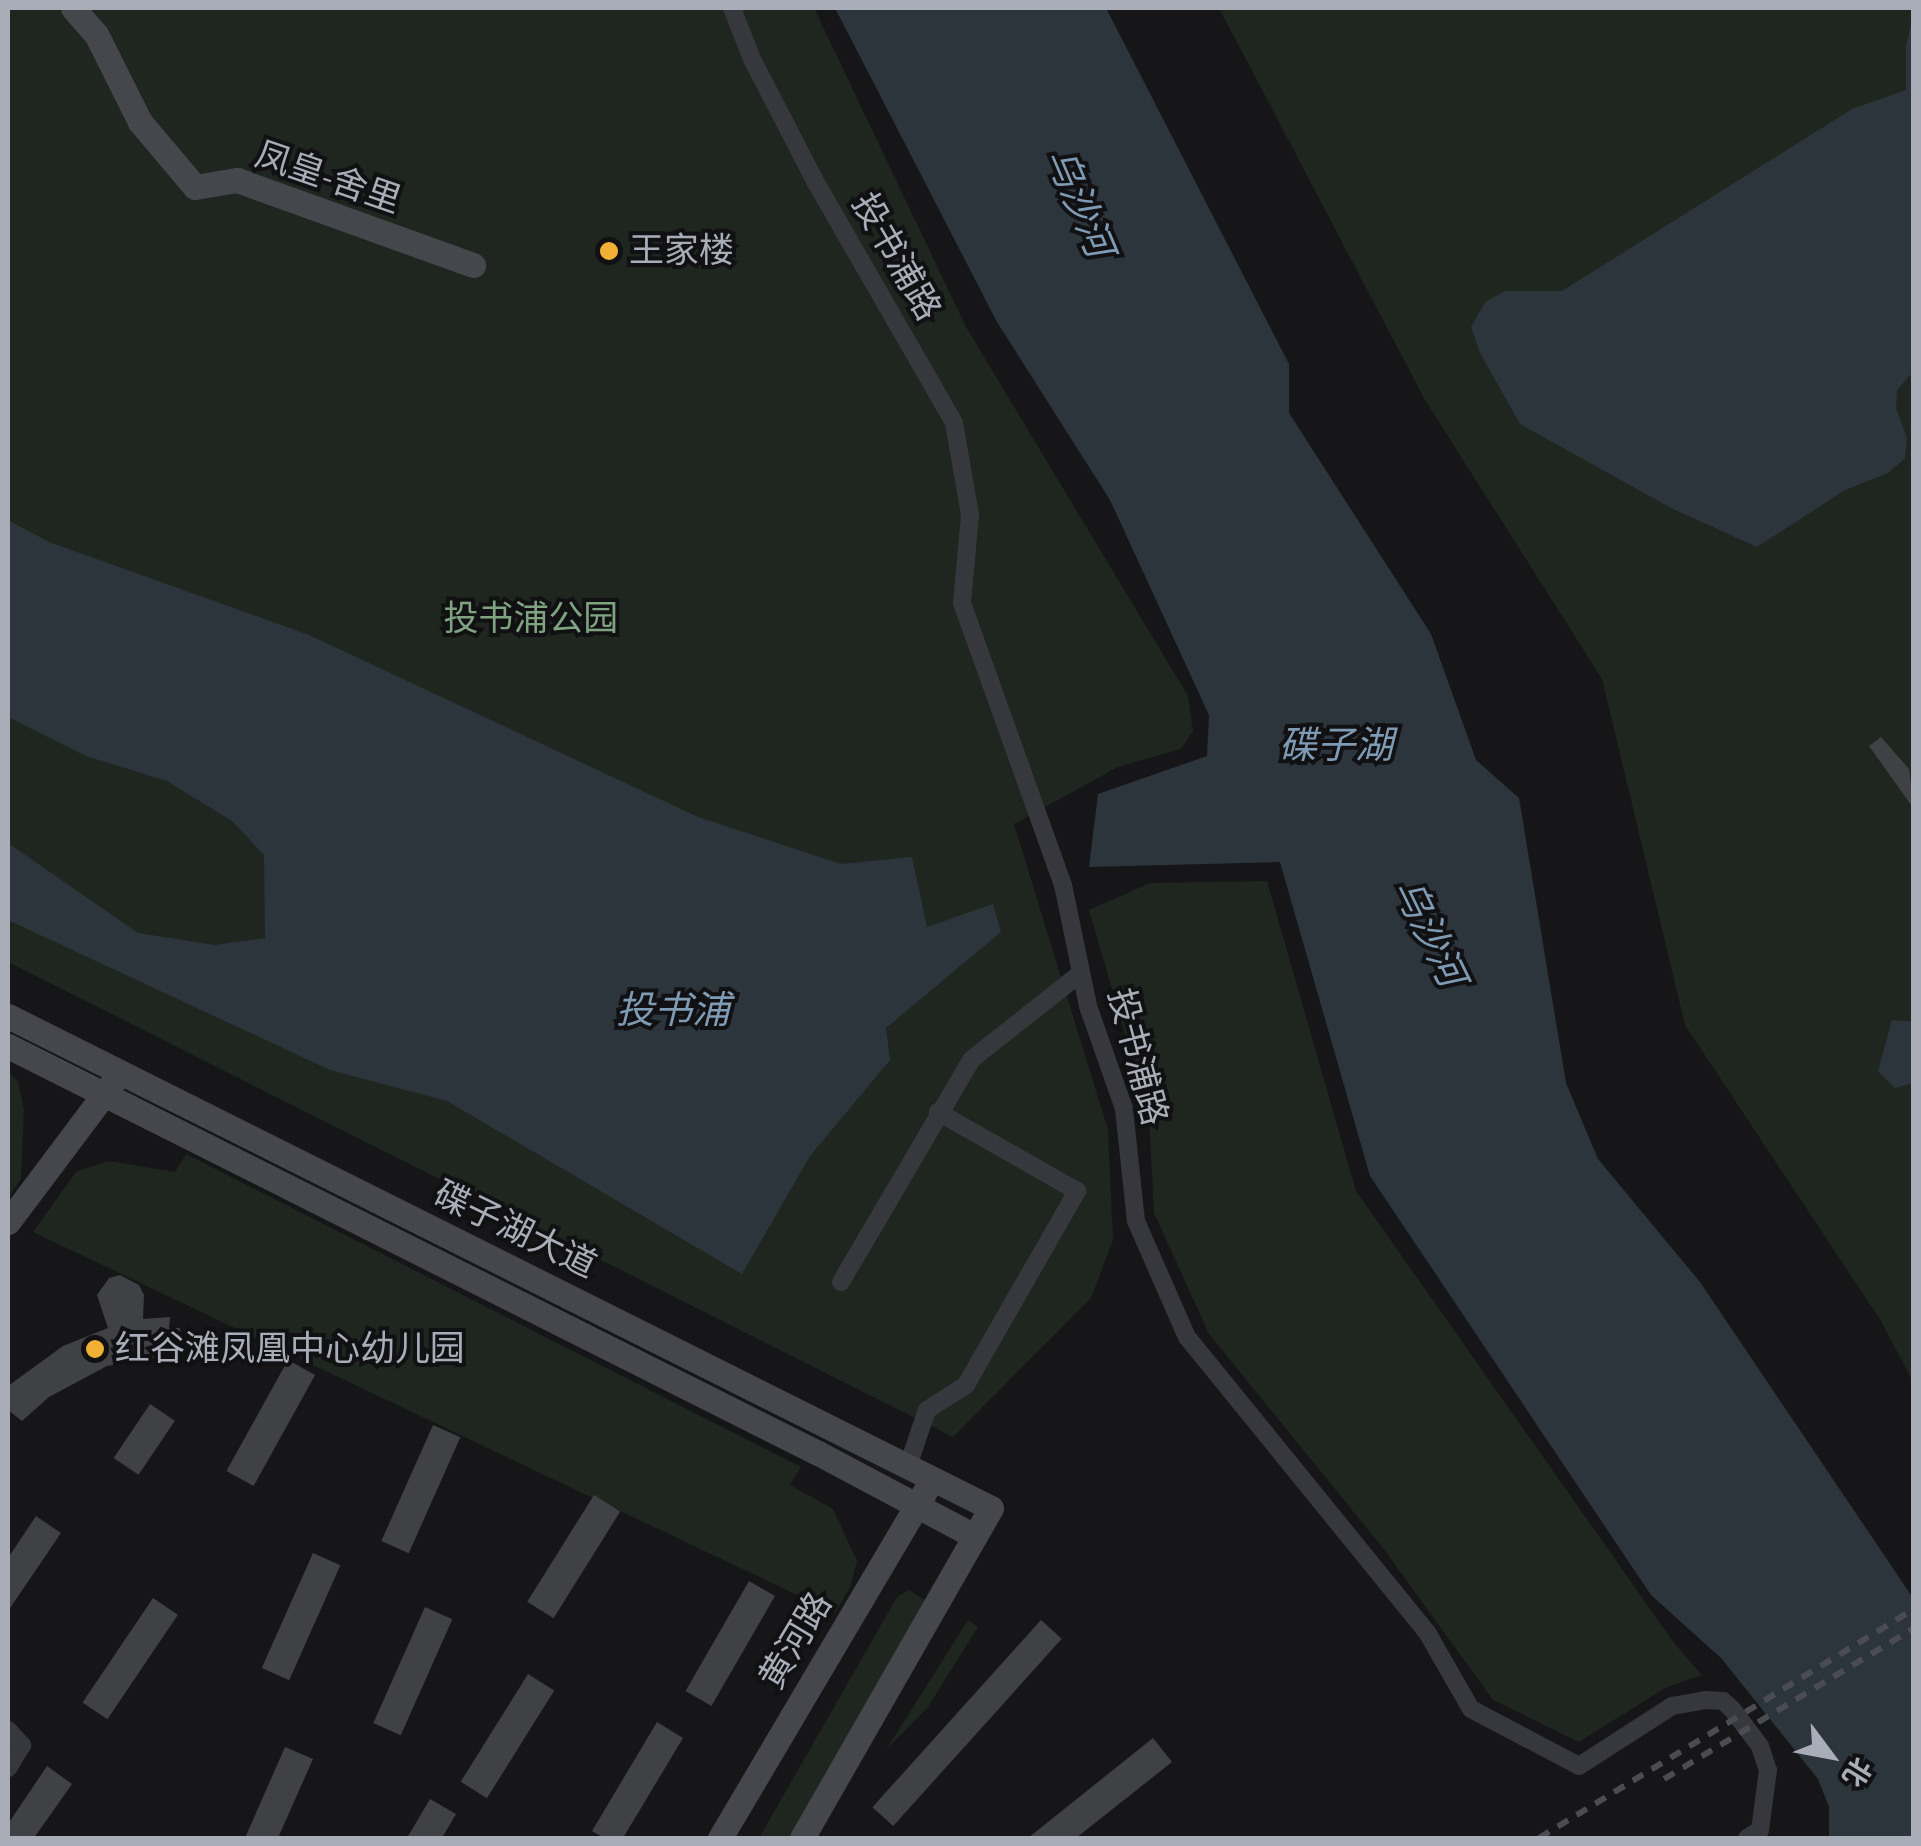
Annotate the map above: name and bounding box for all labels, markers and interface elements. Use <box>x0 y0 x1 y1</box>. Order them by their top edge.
street label: 凤皇-舍里 <box>250 134 406 222</box>
water label: 乌沙河 <box>1035 142 1121 264</box>
street label: 投书浦路 <box>843 186 949 328</box>
place label: 王家楼 <box>629 230 734 272</box>
marker: 王家楼 <box>598 240 620 262</box>
park label: 投书浦公园 <box>444 598 618 640</box>
water label: 碟子湖 <box>1279 724 1393 770</box>
water label: 乌沙河 <box>1383 872 1473 994</box>
street label: 投书浦路 <box>1099 984 1175 1130</box>
water label: 投书浦 <box>616 989 730 1035</box>
street label: 碟子湖大道 <box>427 1173 603 1287</box>
place label: 红谷滩凤凰中心幼儿园 <box>115 1328 465 1370</box>
marker: 红谷滩凤凰中心幼儿园 <box>84 1338 106 1360</box>
street label: 黄河路 <box>751 1585 841 1697</box>
north arrow <box>1781 1706 1881 1806</box>
text: 北 <box>1832 1749 1881 1794</box>

